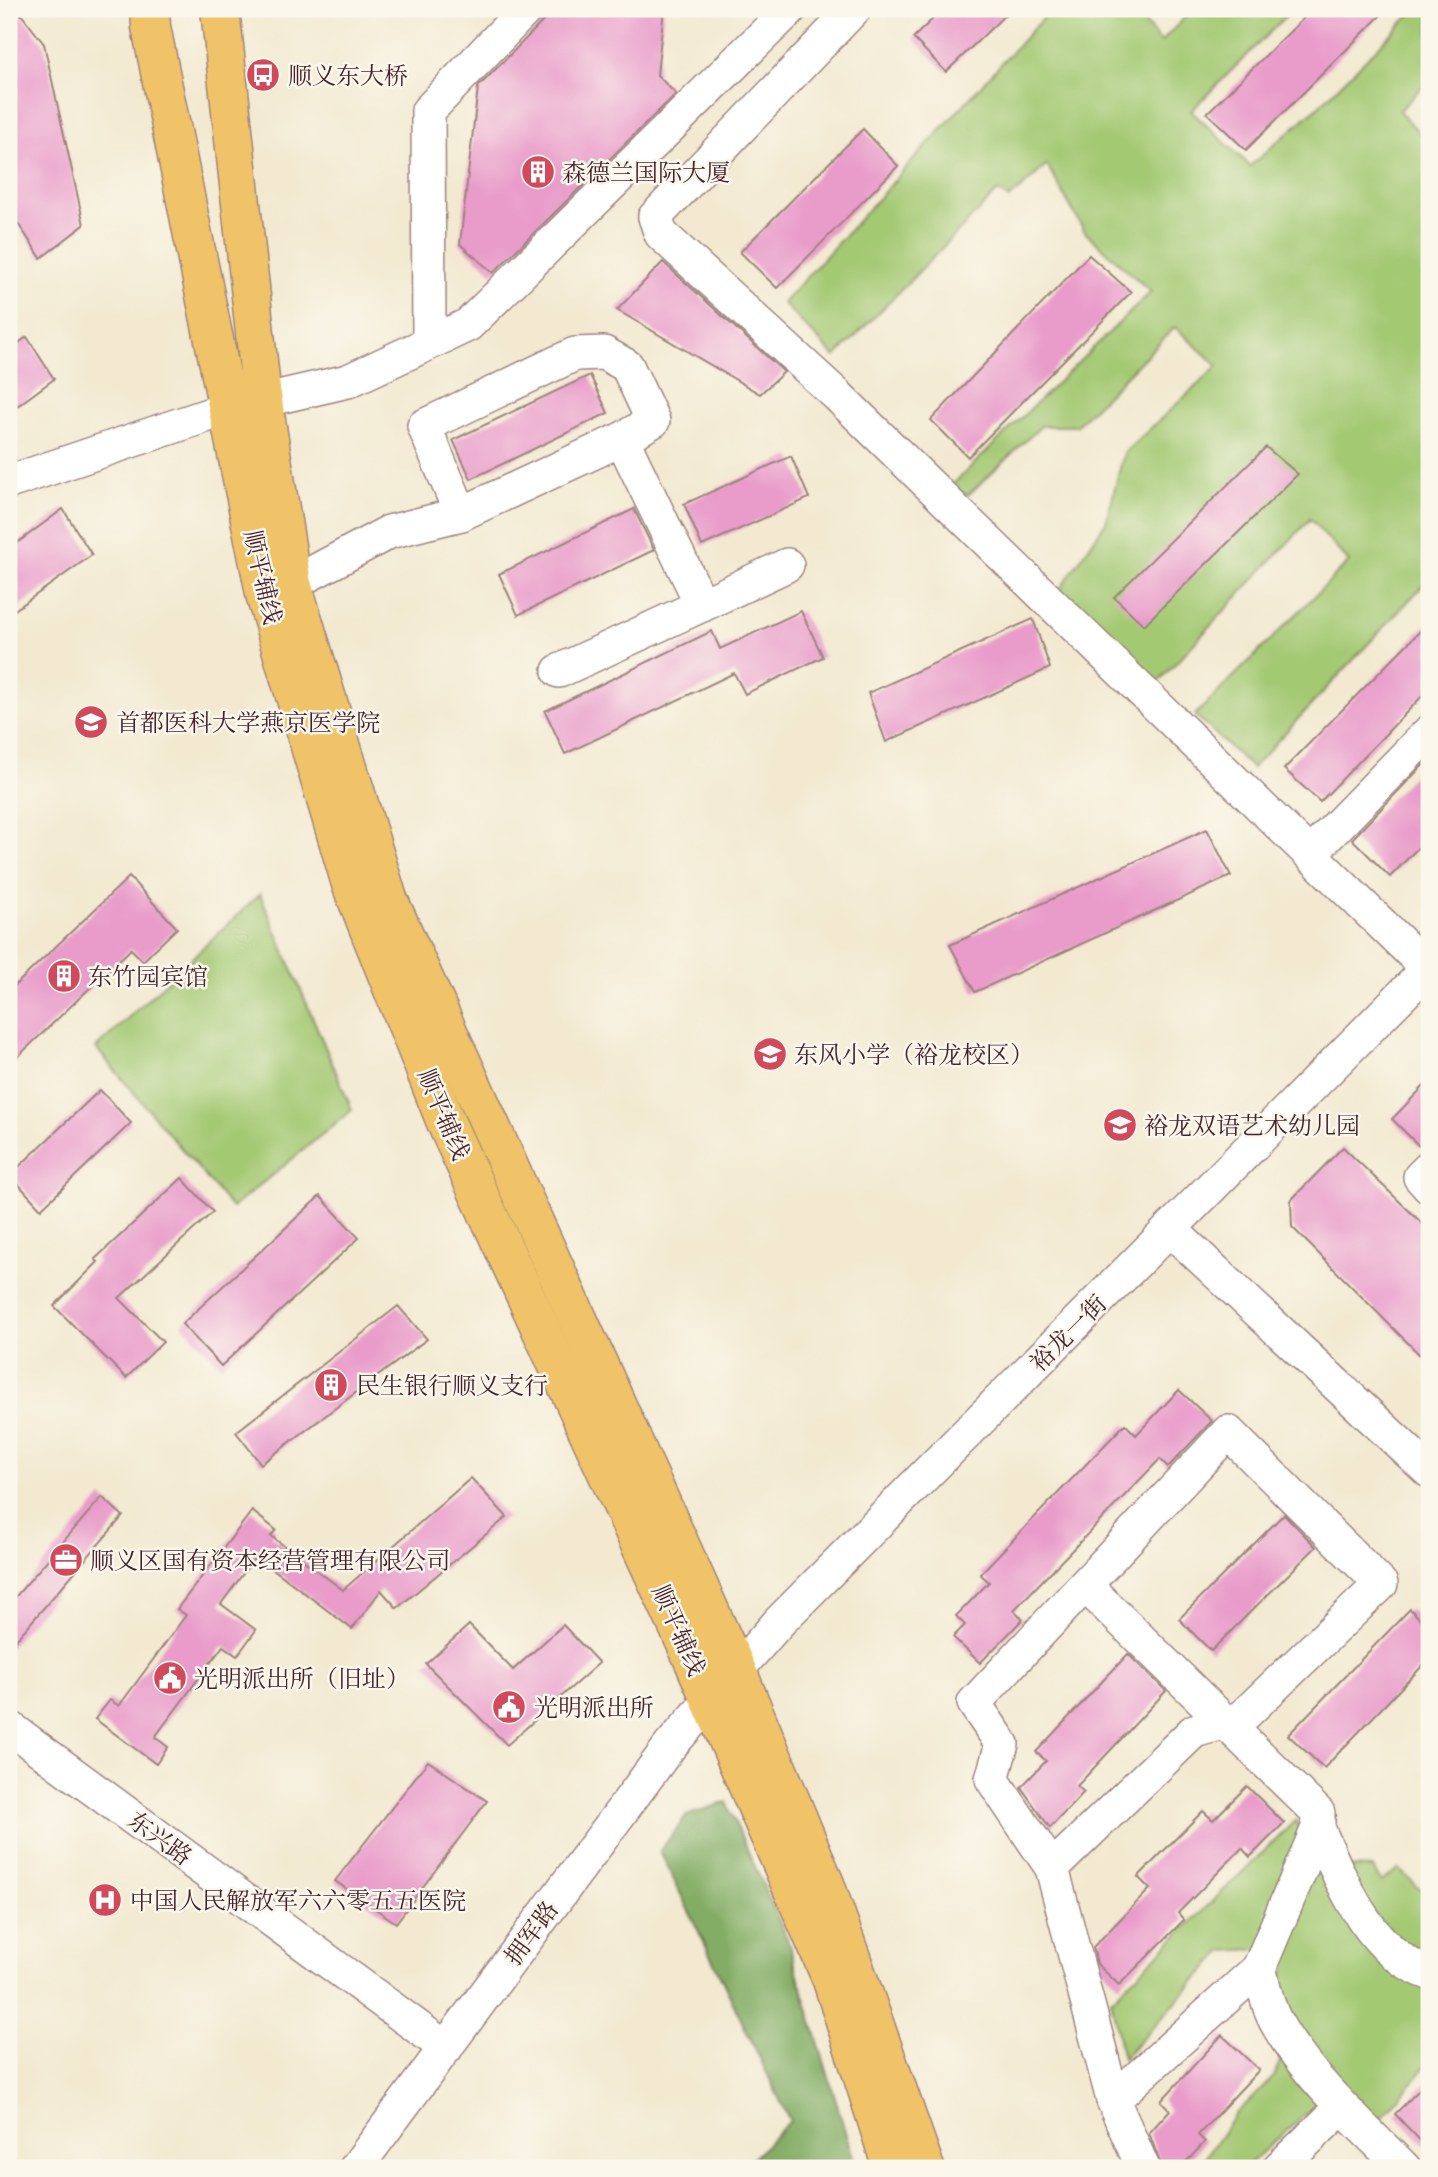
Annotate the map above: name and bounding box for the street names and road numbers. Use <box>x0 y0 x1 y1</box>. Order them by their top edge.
street label: 顺平辅线 <box>237 527 289 627</box>
street label: 顺平辅线 <box>411 1064 477 1164</box>
street label: 裕龙一街 <box>1023 1288 1113 1378</box>
street label: 顺平辅线 <box>645 1580 713 1680</box>
street label: 东兴路 <box>122 1804 198 1872</box>
street label: 拥军路 <box>497 1895 565 1971</box>

